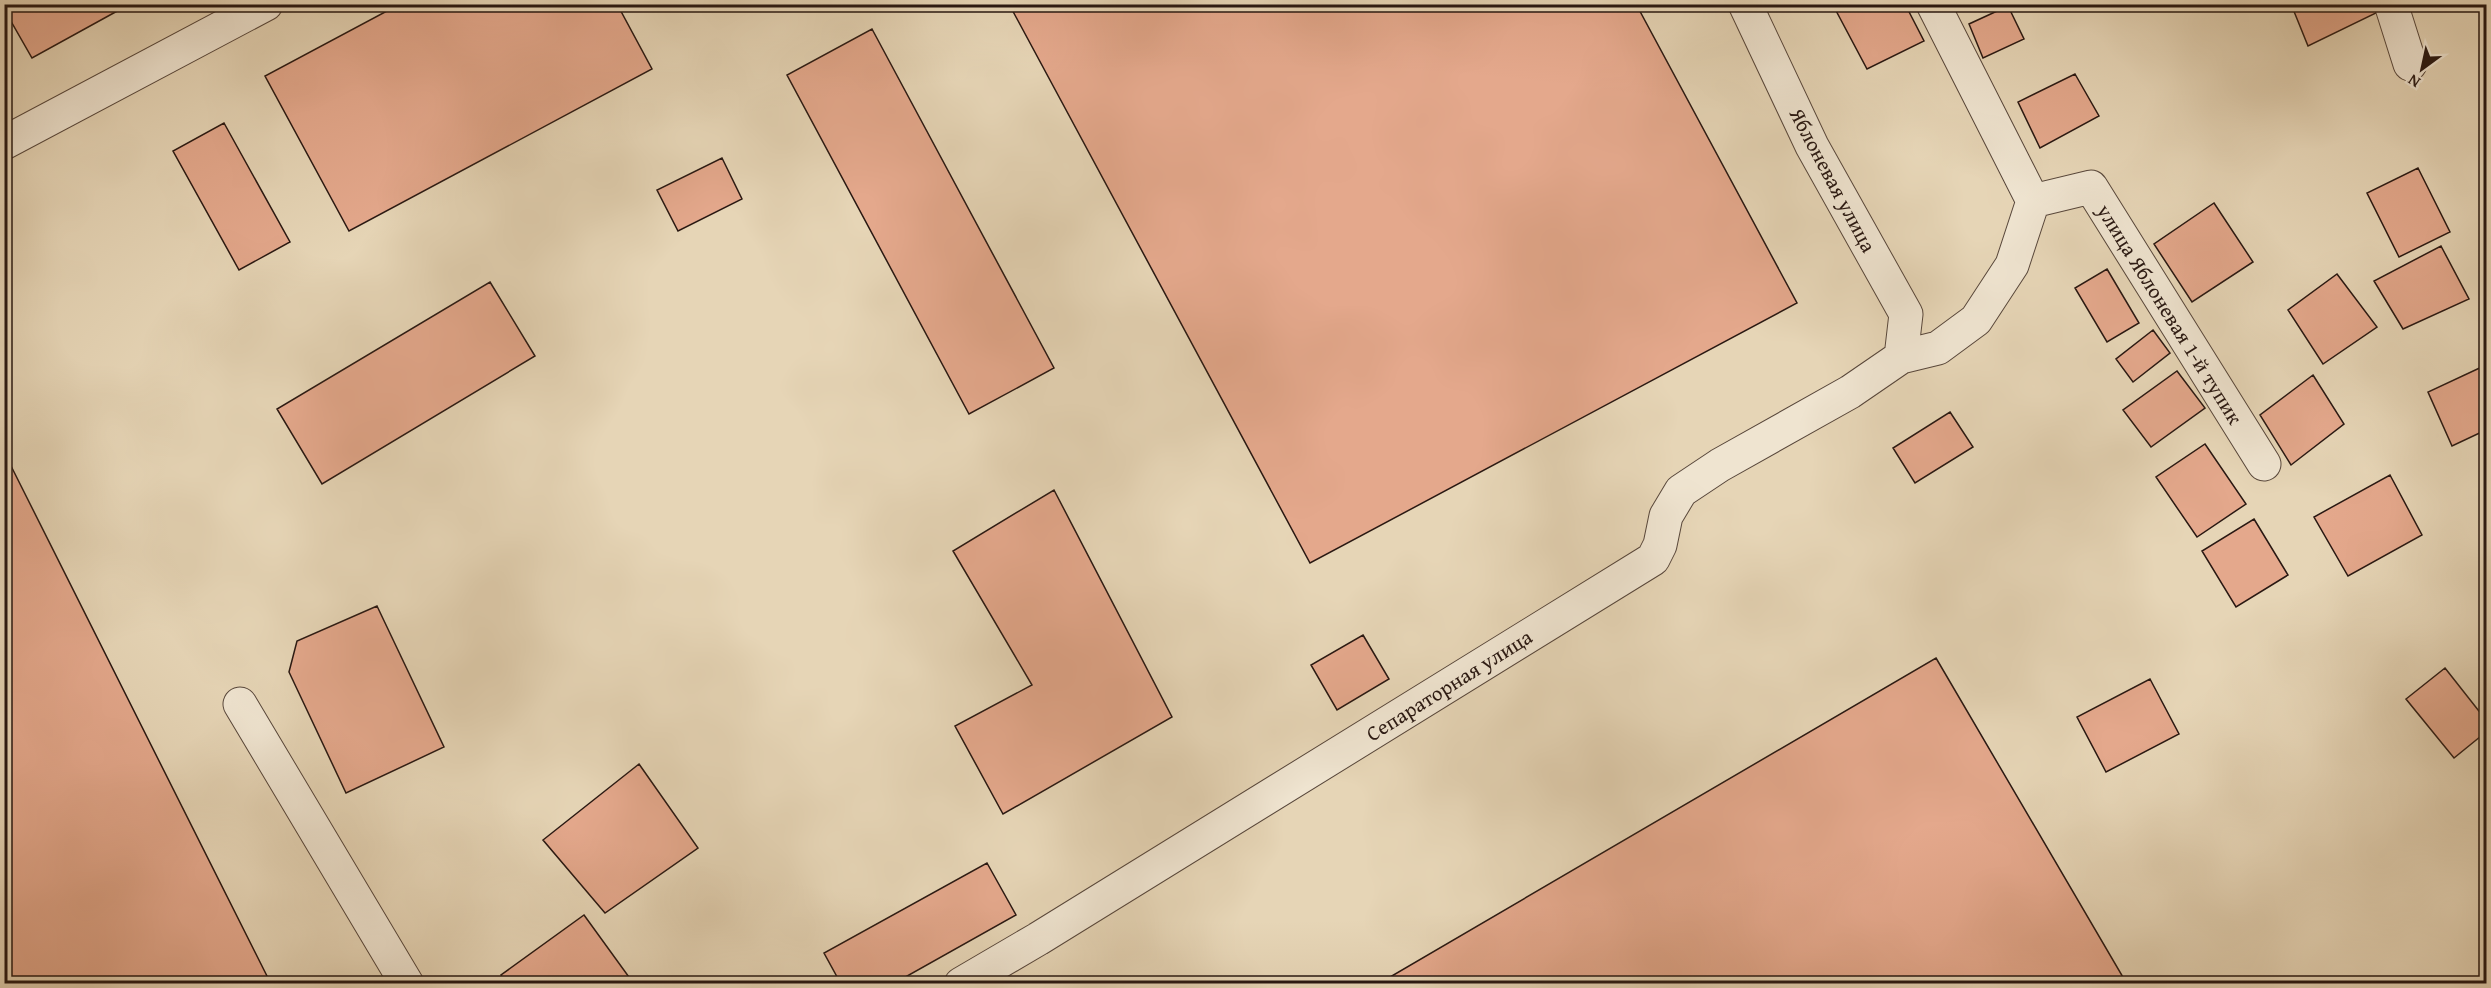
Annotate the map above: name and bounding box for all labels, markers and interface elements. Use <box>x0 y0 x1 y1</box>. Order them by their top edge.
north arrow <box>2392 39 2452 99</box>
text: N <box>2403 68 2425 95</box>
street label: Яблоневая улица <box>1781 101 1884 258</box>
street label: улица Яблоневая 1-й тупик <box>2089 197 2251 430</box>
street label: Сепараторная улица <box>1360 621 1538 749</box>

